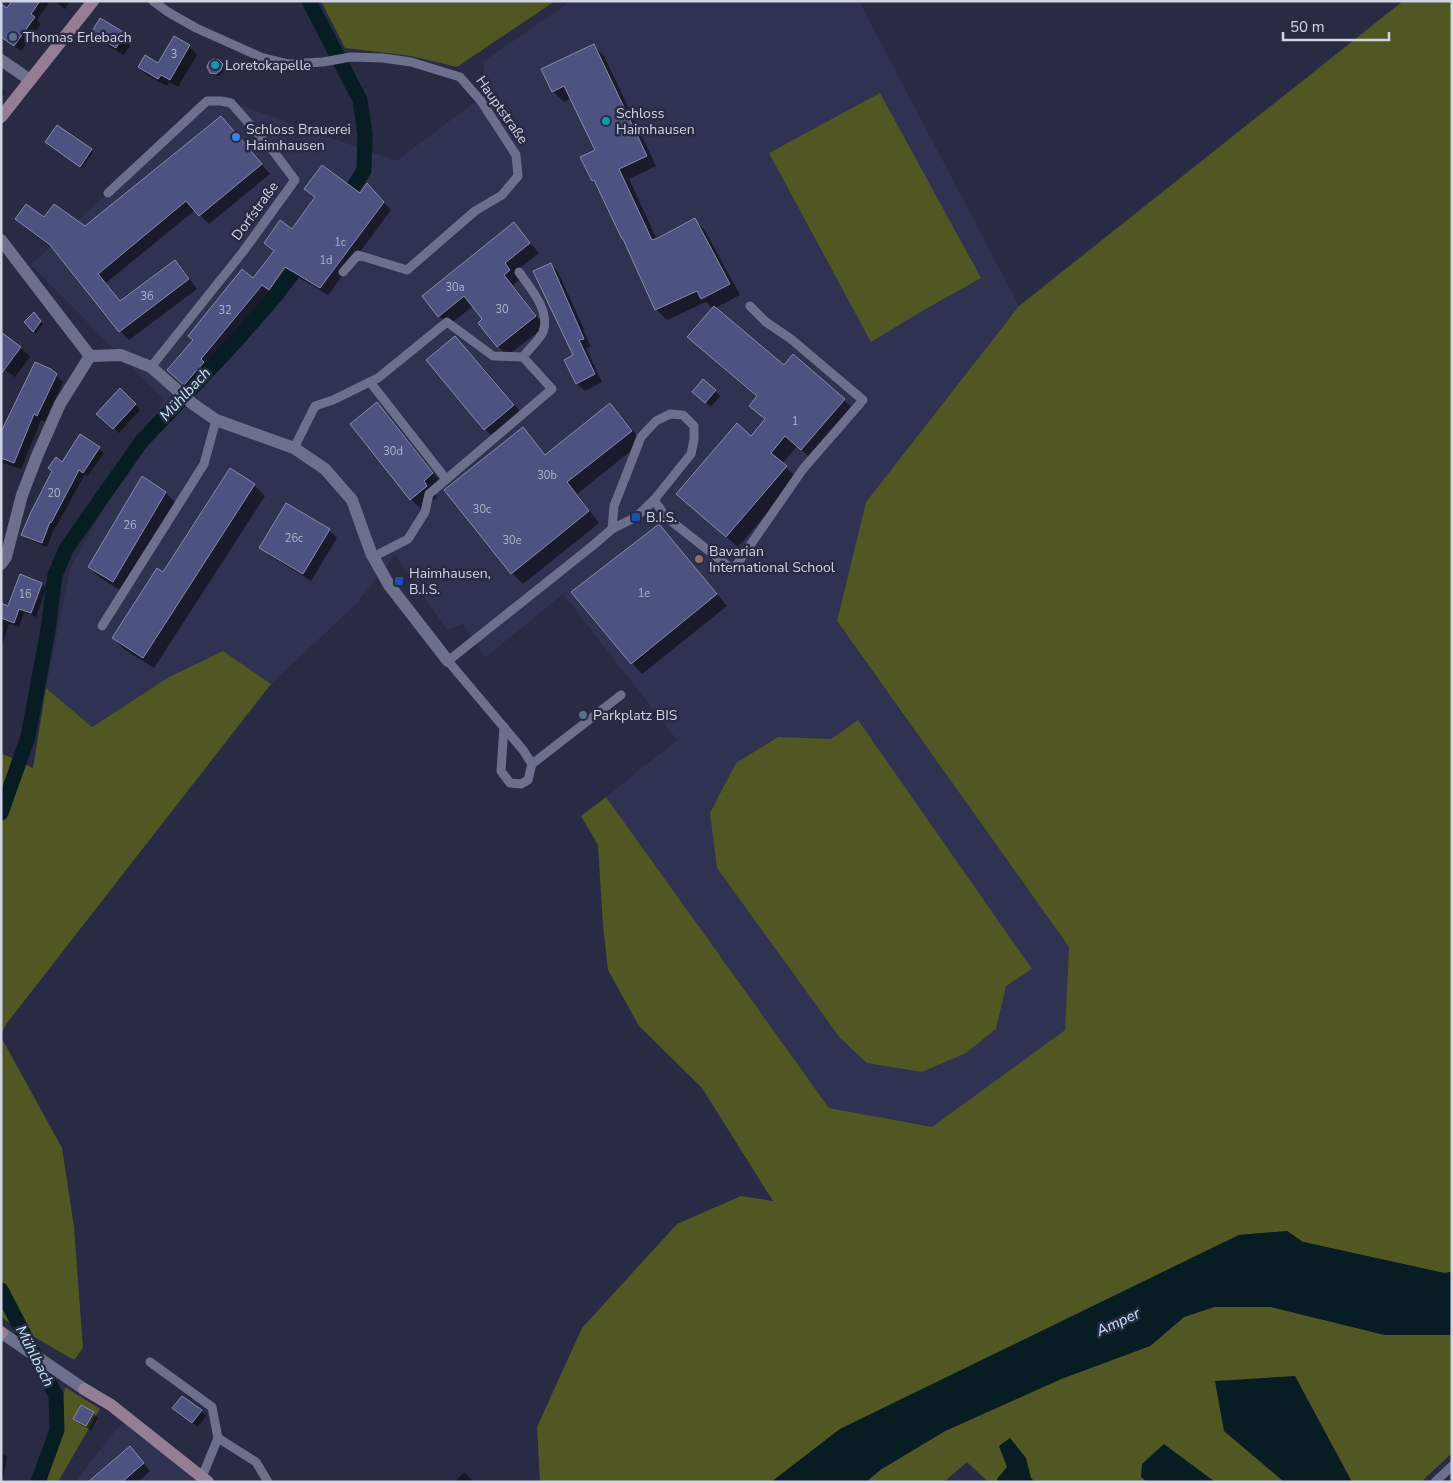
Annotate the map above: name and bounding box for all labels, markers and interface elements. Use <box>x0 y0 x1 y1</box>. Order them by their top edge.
scale bar <box>1283 10 1389 42</box>
text: 50 m <box>1290 17 1325 37</box>
place label: Thomas Erlebach <box>23 28 132 47</box>
marker: Thomas Erlebach <box>7 31 19 43</box>
house number: 3 <box>171 47 177 62</box>
place label: Loretokapelle <box>225 56 311 75</box>
marker: Loretokapelle <box>209 59 221 71</box>
street label: Hauptstraße <box>472 72 532 148</box>
place label: Schloss Haimhausen <box>616 104 695 139</box>
marker: Schloss Haimhausen <box>600 115 612 127</box>
place label: Schloss Brauerei Haimhausen <box>246 120 351 155</box>
marker: Schloss Brauerei Haimhausen <box>230 131 242 143</box>
street label: Dorfstraße <box>227 178 283 244</box>
house number: 1c <box>334 235 346 250</box>
house number: 1d <box>319 253 333 268</box>
house number: 30a <box>445 280 465 295</box>
house number: 36 <box>140 289 154 304</box>
house number: 30 <box>495 302 509 317</box>
house number: 32 <box>218 303 232 318</box>
water label: Mühlbach <box>155 363 215 425</box>
house number: 1 <box>792 414 798 429</box>
house number: 30d <box>383 444 403 459</box>
house number: 30b <box>537 468 557 483</box>
house number: 20 <box>47 486 61 501</box>
house number: 30c <box>473 502 491 517</box>
place label: B.I.S. <box>646 508 677 527</box>
marker: B.I.S. <box>630 511 642 523</box>
house number: 26 <box>123 518 137 533</box>
house number: 26c <box>285 531 303 546</box>
house number: 30e <box>502 533 522 548</box>
place label: Bavarian International School <box>709 542 836 577</box>
marker: Bavarian International School <box>693 553 705 565</box>
place label: Haimhausen, B.I.S. <box>409 564 491 599</box>
marker: Haimhausen, B.I.S. <box>393 575 405 587</box>
house number: 1e <box>638 586 650 601</box>
house number: 16 <box>18 587 32 602</box>
place label: Parkplatz BIS <box>593 706 678 725</box>
marker: Parkplatz BIS <box>577 709 589 721</box>
water label: Amper <box>1092 1303 1144 1341</box>
water label: Mühlbach <box>11 1322 59 1390</box>

